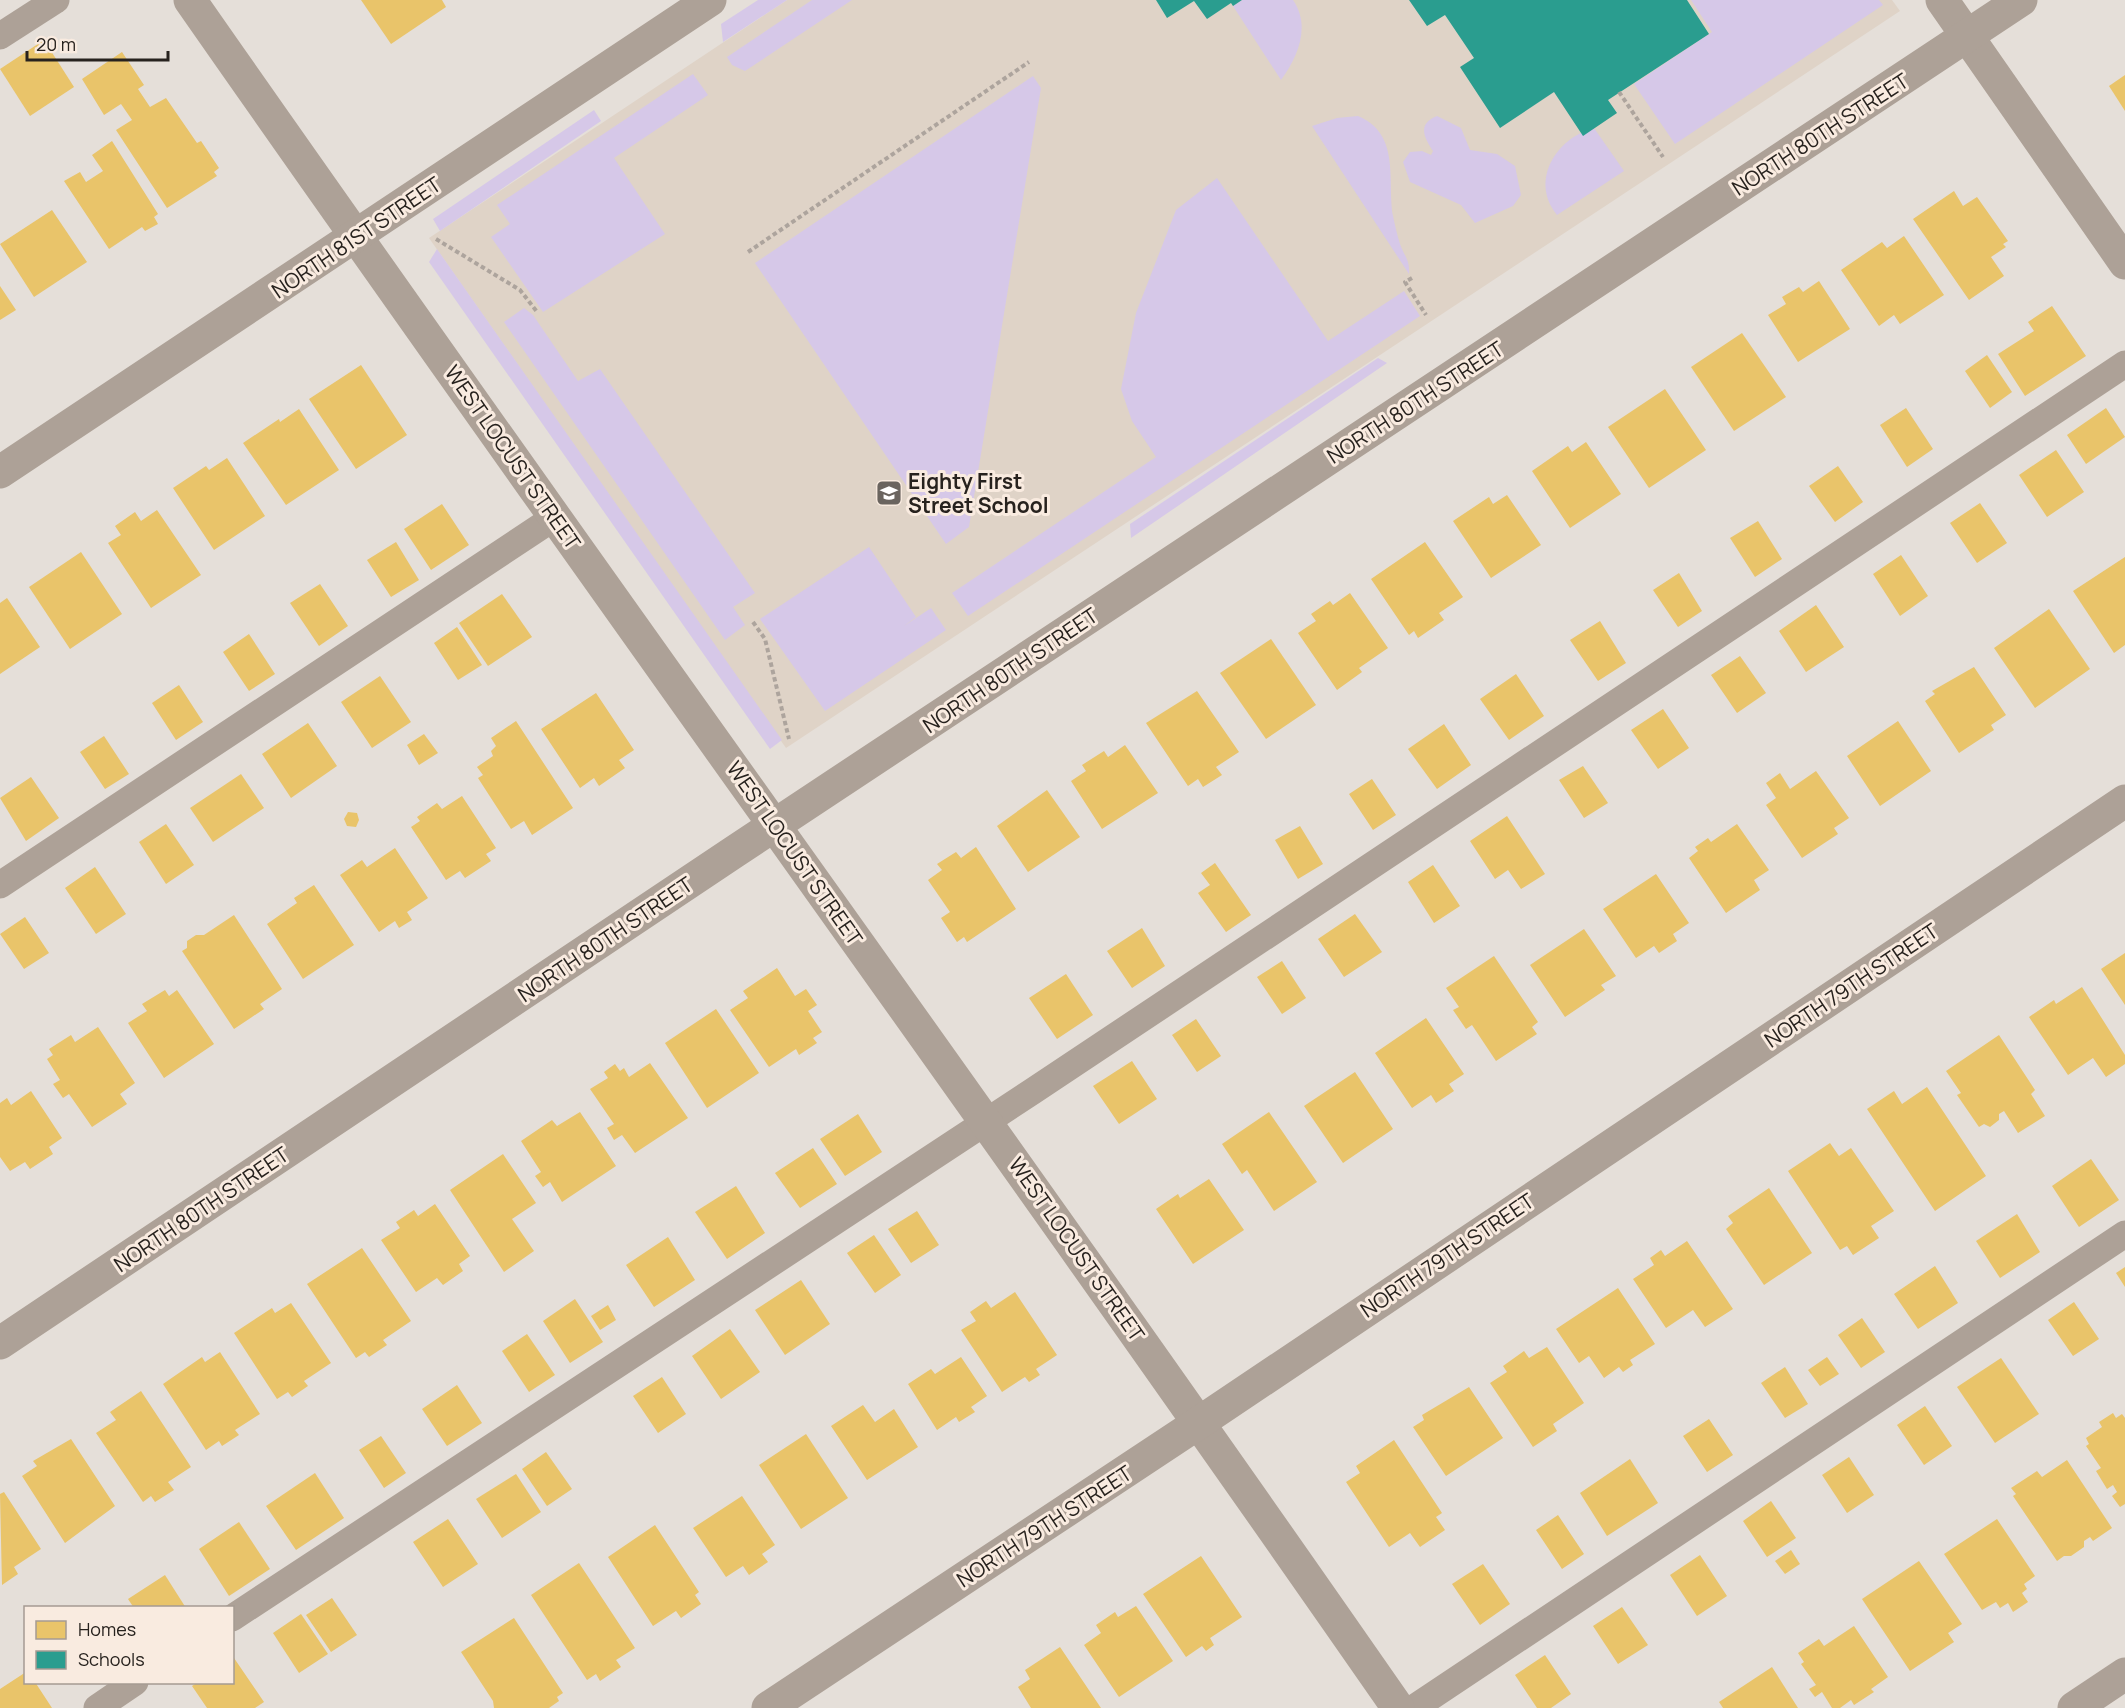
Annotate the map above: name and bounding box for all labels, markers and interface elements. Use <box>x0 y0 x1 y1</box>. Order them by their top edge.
scale bar <box>27 24 168 62</box>
text: 20 m <box>36 32 76 56</box>
street label: NORTH 80TH STREET <box>1726 66 1914 202</box>
street label: NORTH 81ST STREET <box>266 170 447 304</box>
street label: NORTH 80TH STREET <box>1321 334 1509 470</box>
street label: WEST LOCUST STREET <box>439 359 588 555</box>
place label: Eighty First Street School <box>908 467 1049 519</box>
school or university icon: Eighty First Street School <box>874 478 904 508</box>
street label: NORTH 80TH STREET <box>917 601 1103 739</box>
street label: WEST LOCUST STREET <box>721 755 870 951</box>
street label: NORTH 80TH STREET <box>512 870 698 1008</box>
street label: NORTH 79TH STREET <box>1759 916 1944 1054</box>
street label: NORTH 80TH STREET <box>108 1140 294 1278</box>
street label: WEST LOCUST STREET <box>1003 1151 1152 1347</box>
street label: NORTH 79TH STREET <box>1355 1186 1540 1324</box>
street label: NORTH 79TH STREET <box>951 1459 1137 1593</box>
legend <box>24 1606 234 1684</box>
text: Homes <box>78 1617 136 1641</box>
text: Schools <box>78 1647 145 1671</box>

